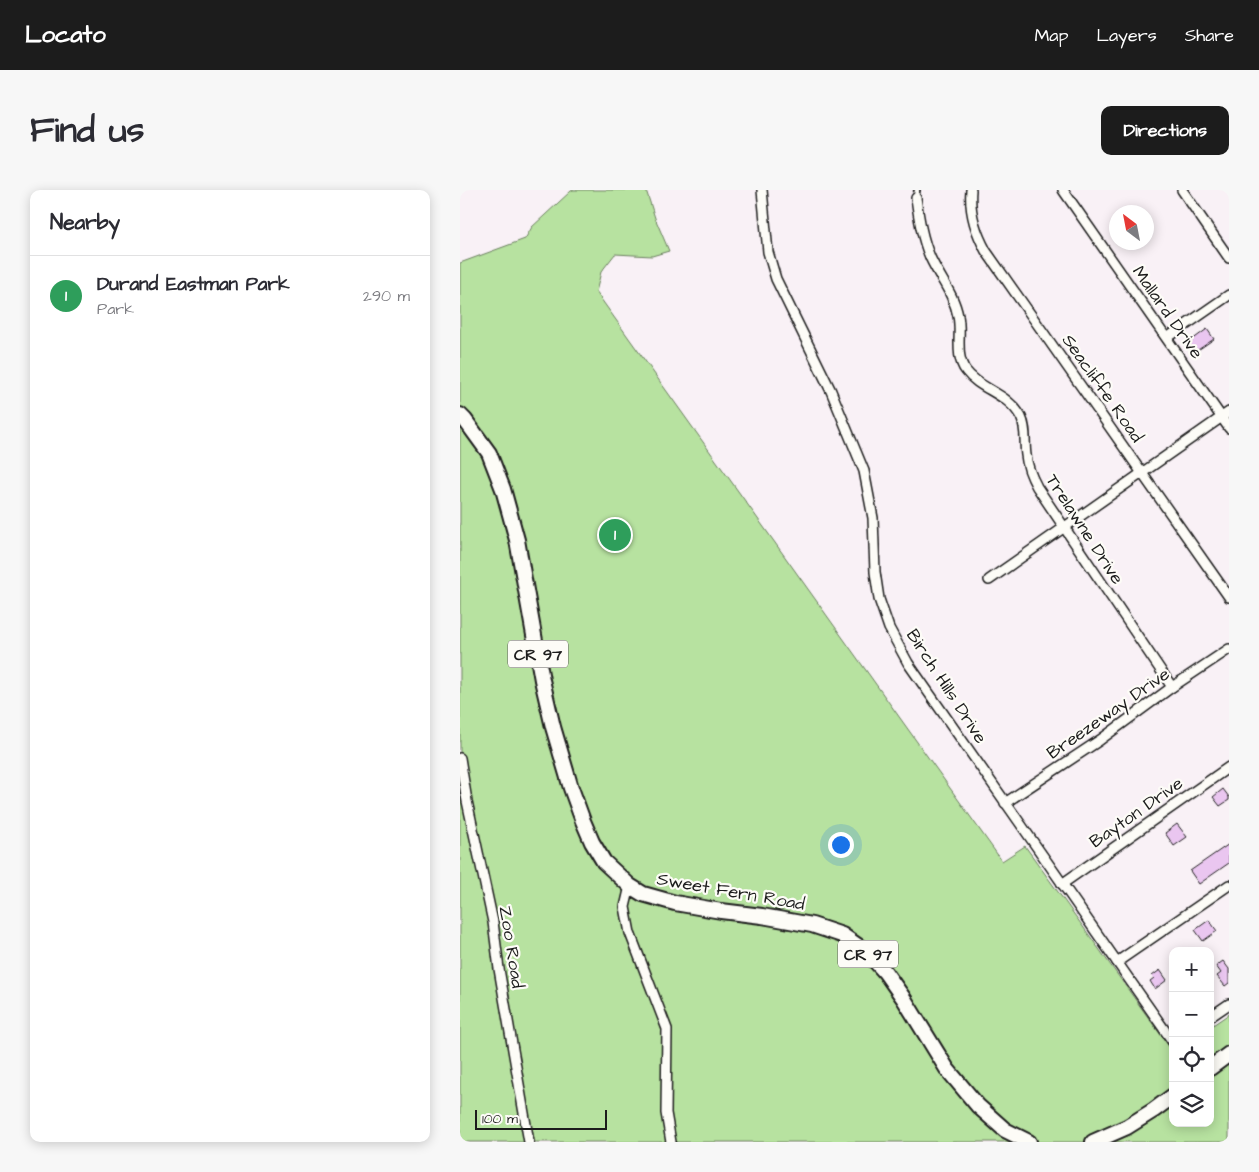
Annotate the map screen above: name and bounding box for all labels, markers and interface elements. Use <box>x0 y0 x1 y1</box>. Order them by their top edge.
text: Locato <box>25 18 106 52</box>
text: Map <box>1034 23 1068 48</box>
text: Layers <box>1096 23 1157 48</box>
text: Share <box>1185 23 1234 48</box>
text: Find us <box>30 106 144 155</box>
button: Directions <box>1101 106 1229 155</box>
north arrow <box>1109 205 1154 250</box>
text: Nearby <box>50 208 120 237</box>
street label: Mallard Drive <box>1126 261 1209 364</box>
text: Durand Eastman Park <box>97 271 290 298</box>
text: 1 <box>65 285 67 307</box>
text: 290 m <box>363 285 410 307</box>
text: Park <box>97 298 134 320</box>
street label: Seacliffe Road <box>1056 329 1149 448</box>
street label: Trelawne Drive <box>1040 469 1130 589</box>
pin: 1 <box>599 516 631 554</box>
street label: Birch Hills Drive <box>900 624 993 749</box>
road number: CR 97 <box>508 640 568 668</box>
street label: Breezeway Drive <box>1042 661 1176 766</box>
street label: Bayton Drive <box>1085 771 1189 855</box>
your location <box>828 832 854 858</box>
street label: Sweet Fern Road <box>655 866 807 917</box>
street label: Zoo Road <box>493 904 530 990</box>
road number: CR 97 <box>838 941 898 968</box>
map controls <box>1169 947 1214 1127</box>
button: + <box>1169 947 1214 992</box>
button: − <box>1169 992 1214 1037</box>
button: locate <box>1169 1037 1214 1082</box>
button: layers <box>1169 1082 1214 1127</box>
scale bar <box>475 1107 608 1130</box>
text: 100 m <box>482 1109 518 1129</box>

